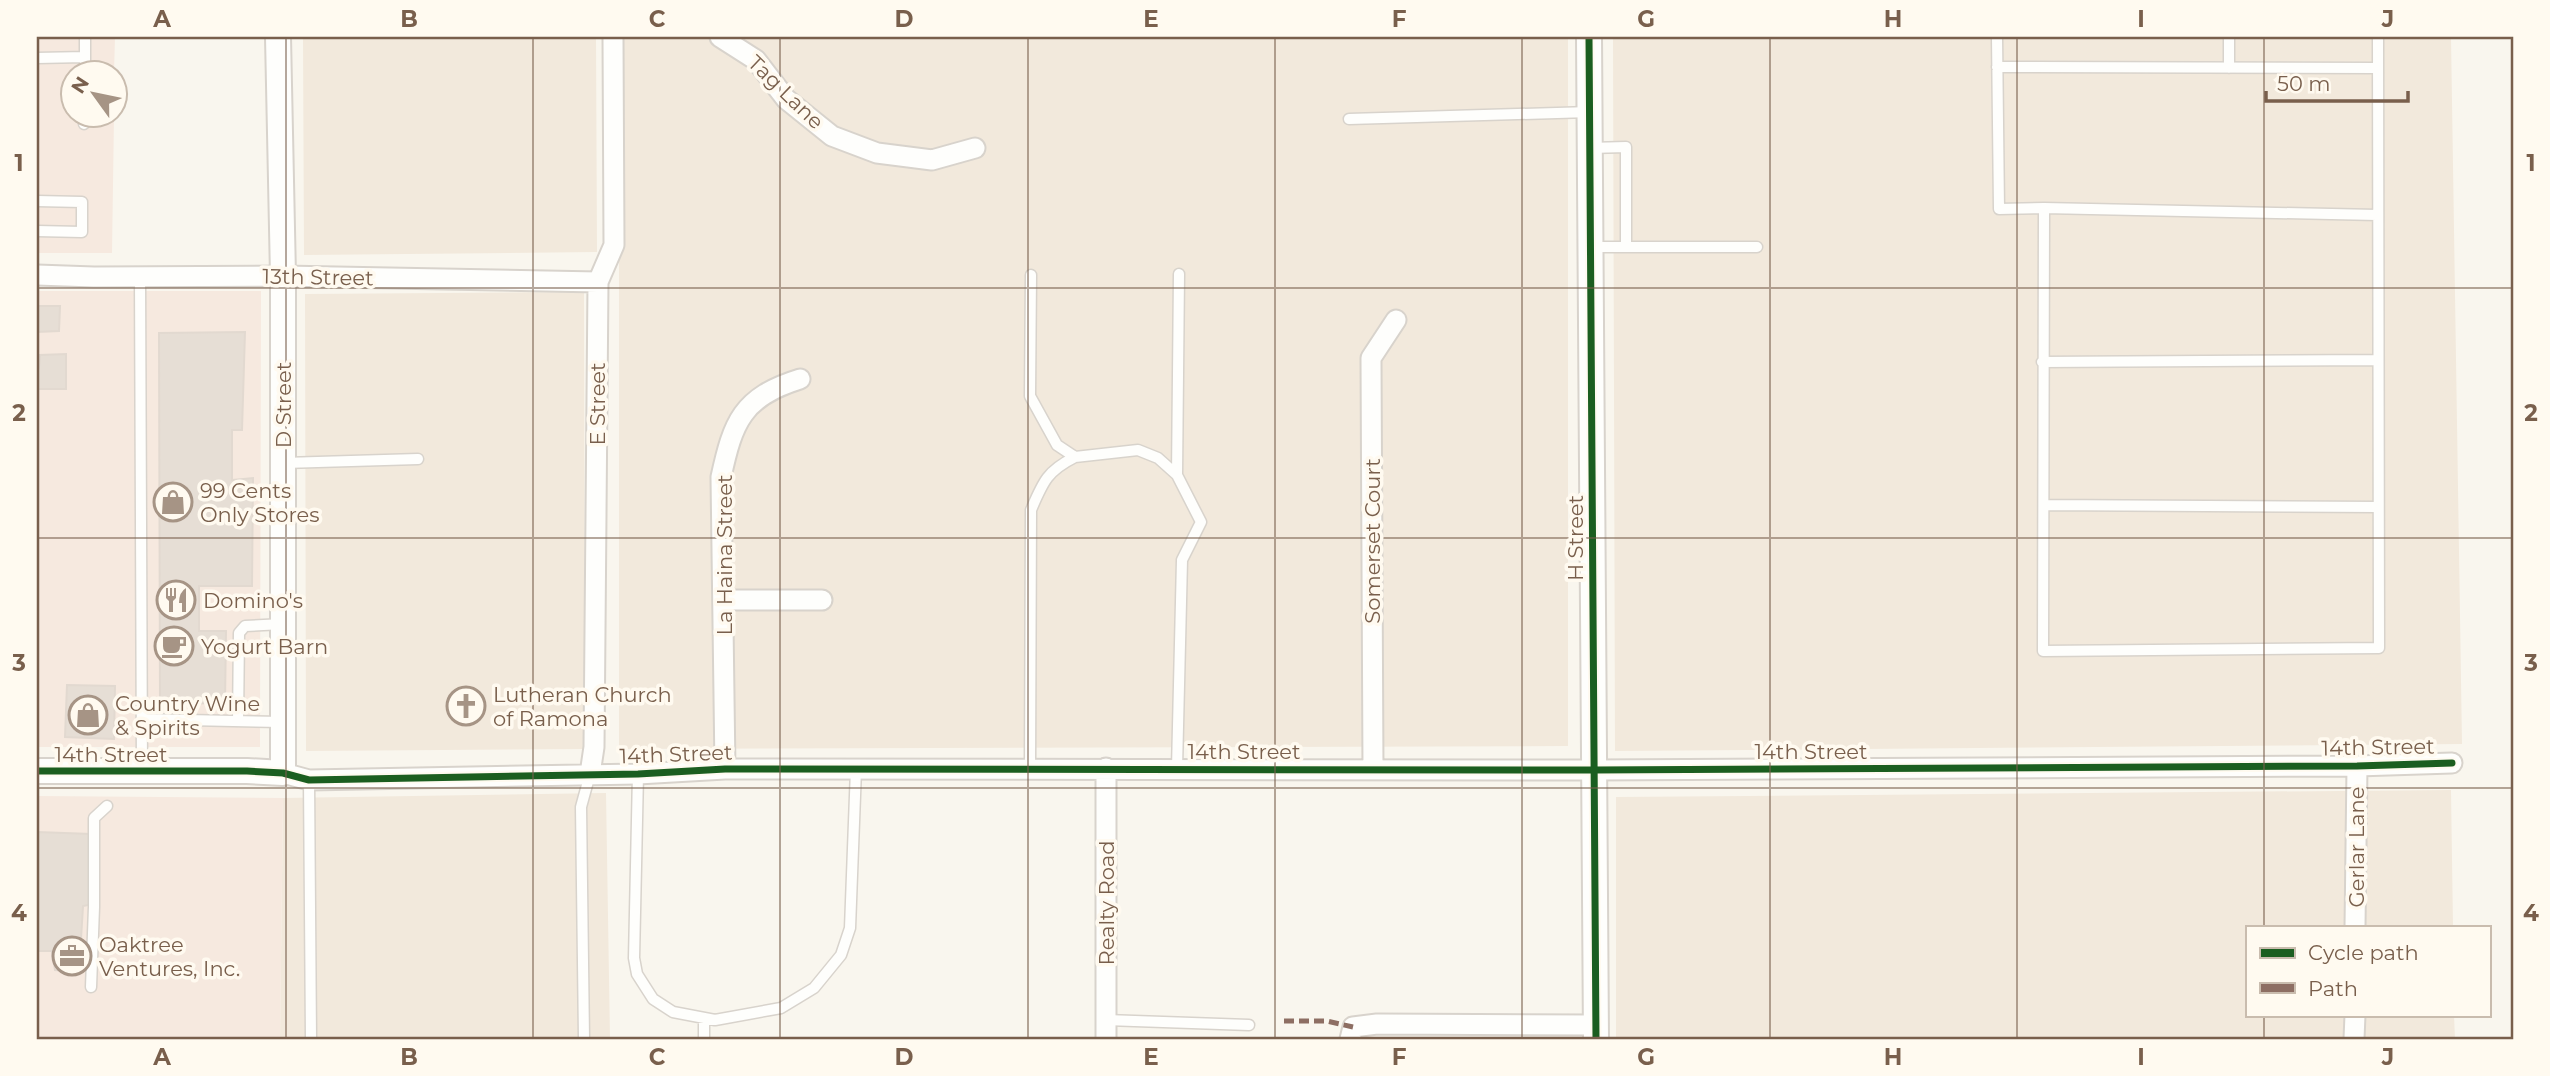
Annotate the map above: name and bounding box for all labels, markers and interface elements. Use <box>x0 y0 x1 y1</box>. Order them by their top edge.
text: A <box>152 5 171 33</box>
text: B <box>400 5 418 33</box>
text: C <box>649 5 666 33</box>
text: D <box>895 5 914 33</box>
text: E <box>1143 5 1159 33</box>
text: F <box>1392 5 1407 33</box>
text: G <box>1637 5 1655 33</box>
text: H <box>1884 5 1902 33</box>
text: I <box>2137 5 2145 33</box>
text: J <box>2381 5 2394 33</box>
street label: Tag Lane <box>743 50 829 134</box>
north arrow <box>60 60 130 130</box>
scale bar <box>2266 60 2408 104</box>
text: 50 m <box>2277 71 2331 96</box>
text: N <box>66 72 94 98</box>
text: 1 <box>14 149 24 177</box>
text: 1 <box>2526 149 2536 177</box>
street label: 13th Street <box>262 264 374 290</box>
street label: D Street <box>271 362 296 448</box>
street label: E Street <box>585 362 610 446</box>
text: 2 <box>12 399 26 427</box>
text: 2 <box>2524 399 2538 427</box>
street label: Somerset Court <box>1360 458 1385 624</box>
street label: La Haina Street <box>712 475 737 635</box>
place label: 99 Cents Only Stores <box>200 478 320 527</box>
shop icon: 99 Cents Only Stores <box>152 481 194 523</box>
street label: H Street <box>1563 495 1588 581</box>
restaurant icon: Domino's <box>155 579 197 621</box>
place label: Domino's <box>203 588 303 613</box>
cafe icon: Yogurt Barn <box>153 625 195 667</box>
place label: Yogurt Barn <box>201 634 328 659</box>
text: 3 <box>11 649 26 677</box>
text: 3 <box>2523 649 2538 677</box>
place label: Lutheran Church of Ramona <box>493 682 672 731</box>
church icon: Lutheran Church of Ramona <box>445 685 487 727</box>
place label: Country Wine & Spirits <box>115 691 260 740</box>
shop icon: Country Wine & Spirits <box>67 694 109 736</box>
street label: 14th Street <box>2321 734 2435 760</box>
street label: 14th Street <box>1187 739 1301 764</box>
street label: 14th Street <box>1754 739 1868 764</box>
street label: 14th Street <box>619 740 733 768</box>
street label: 14th Street <box>54 742 168 767</box>
street label: Gerlar Lane <box>2344 787 2369 907</box>
street label: Realty Road <box>1094 841 1119 965</box>
text: 4 <box>11 899 27 927</box>
text: 4 <box>2523 899 2539 927</box>
legend <box>2246 926 2490 1016</box>
place label: Oaktree Ventures, Inc. <box>99 932 240 981</box>
office icon: Oaktree Ventures, Inc. <box>51 935 93 977</box>
text: Cycle path <box>2308 940 2419 965</box>
text: Path <box>2308 976 2358 1001</box>
text: A <box>152 1043 171 1071</box>
text: B <box>400 1043 418 1071</box>
text: C <box>649 1043 666 1071</box>
text: D <box>895 1043 914 1071</box>
text: E <box>1143 1043 1159 1071</box>
text: F <box>1392 1043 1407 1071</box>
text: G <box>1637 1043 1655 1071</box>
text: H <box>1884 1043 1902 1071</box>
text: I <box>2137 1043 2145 1071</box>
text: J <box>2381 1043 2394 1071</box>

